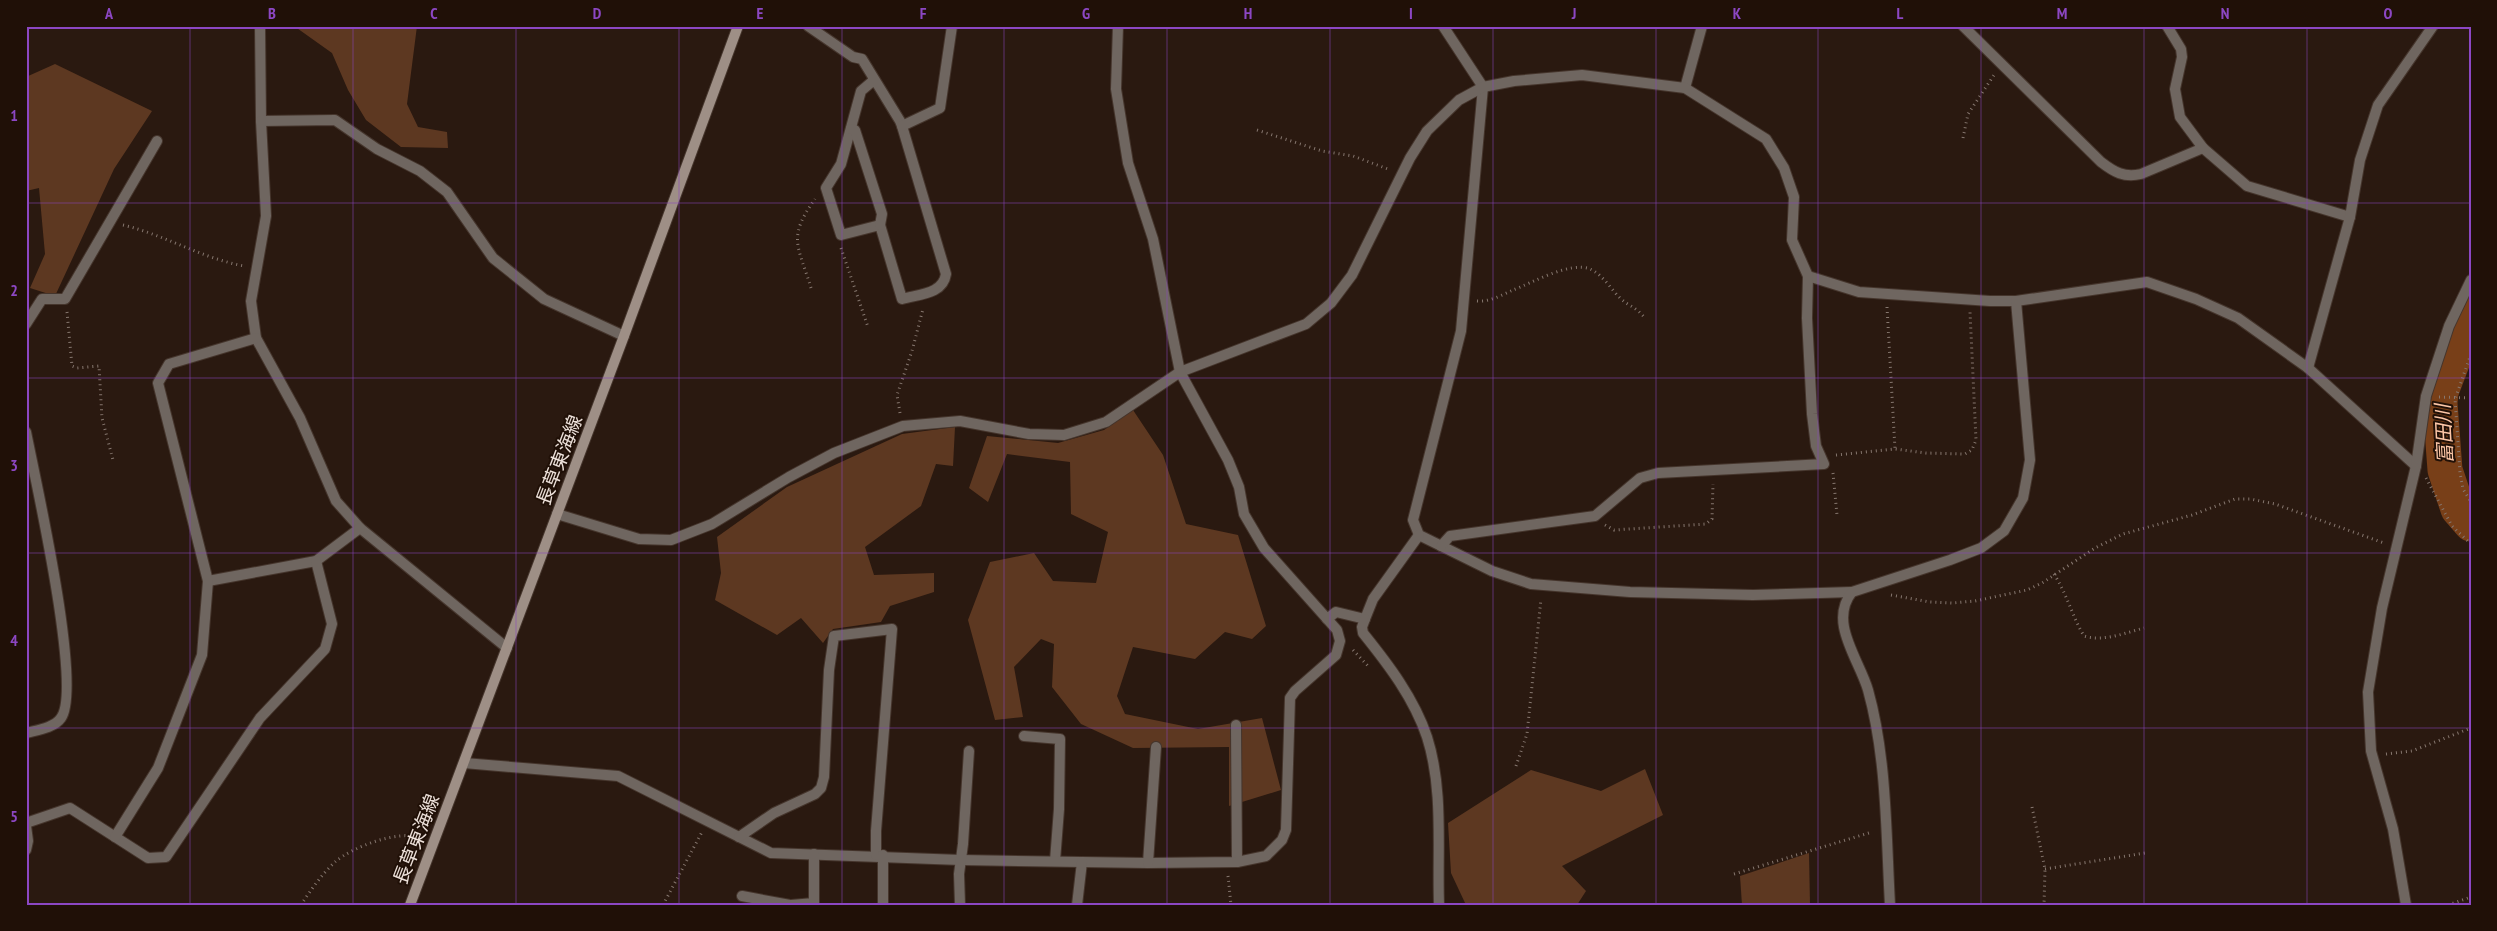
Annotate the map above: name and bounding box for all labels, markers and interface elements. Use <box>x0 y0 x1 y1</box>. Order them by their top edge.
text: A <box>104 3 114 23</box>
text: B <box>268 3 276 23</box>
text: C <box>430 3 438 23</box>
text: D <box>593 3 602 23</box>
text: E <box>757 3 764 23</box>
text: F <box>920 3 927 23</box>
text: G <box>1082 3 1090 23</box>
text: H <box>1244 3 1252 23</box>
text: I <box>1409 3 1413 23</box>
text: J <box>1571 3 1576 23</box>
text: K <box>1733 3 1742 23</box>
text: L <box>1897 3 1904 23</box>
text: M <box>2057 3 2067 23</box>
text: N <box>2221 3 2229 23</box>
text: O <box>2384 3 2393 23</box>
text: 1 <box>10 105 18 125</box>
text: 2 <box>10 280 18 300</box>
water label: 富田川 <box>2429 401 2459 465</box>
street label: 長草東海線 <box>531 411 587 509</box>
text: 3 <box>10 455 18 475</box>
text: 4 <box>10 630 18 650</box>
street label: 長草東海線 <box>388 790 444 888</box>
text: 5 <box>10 806 18 826</box>

